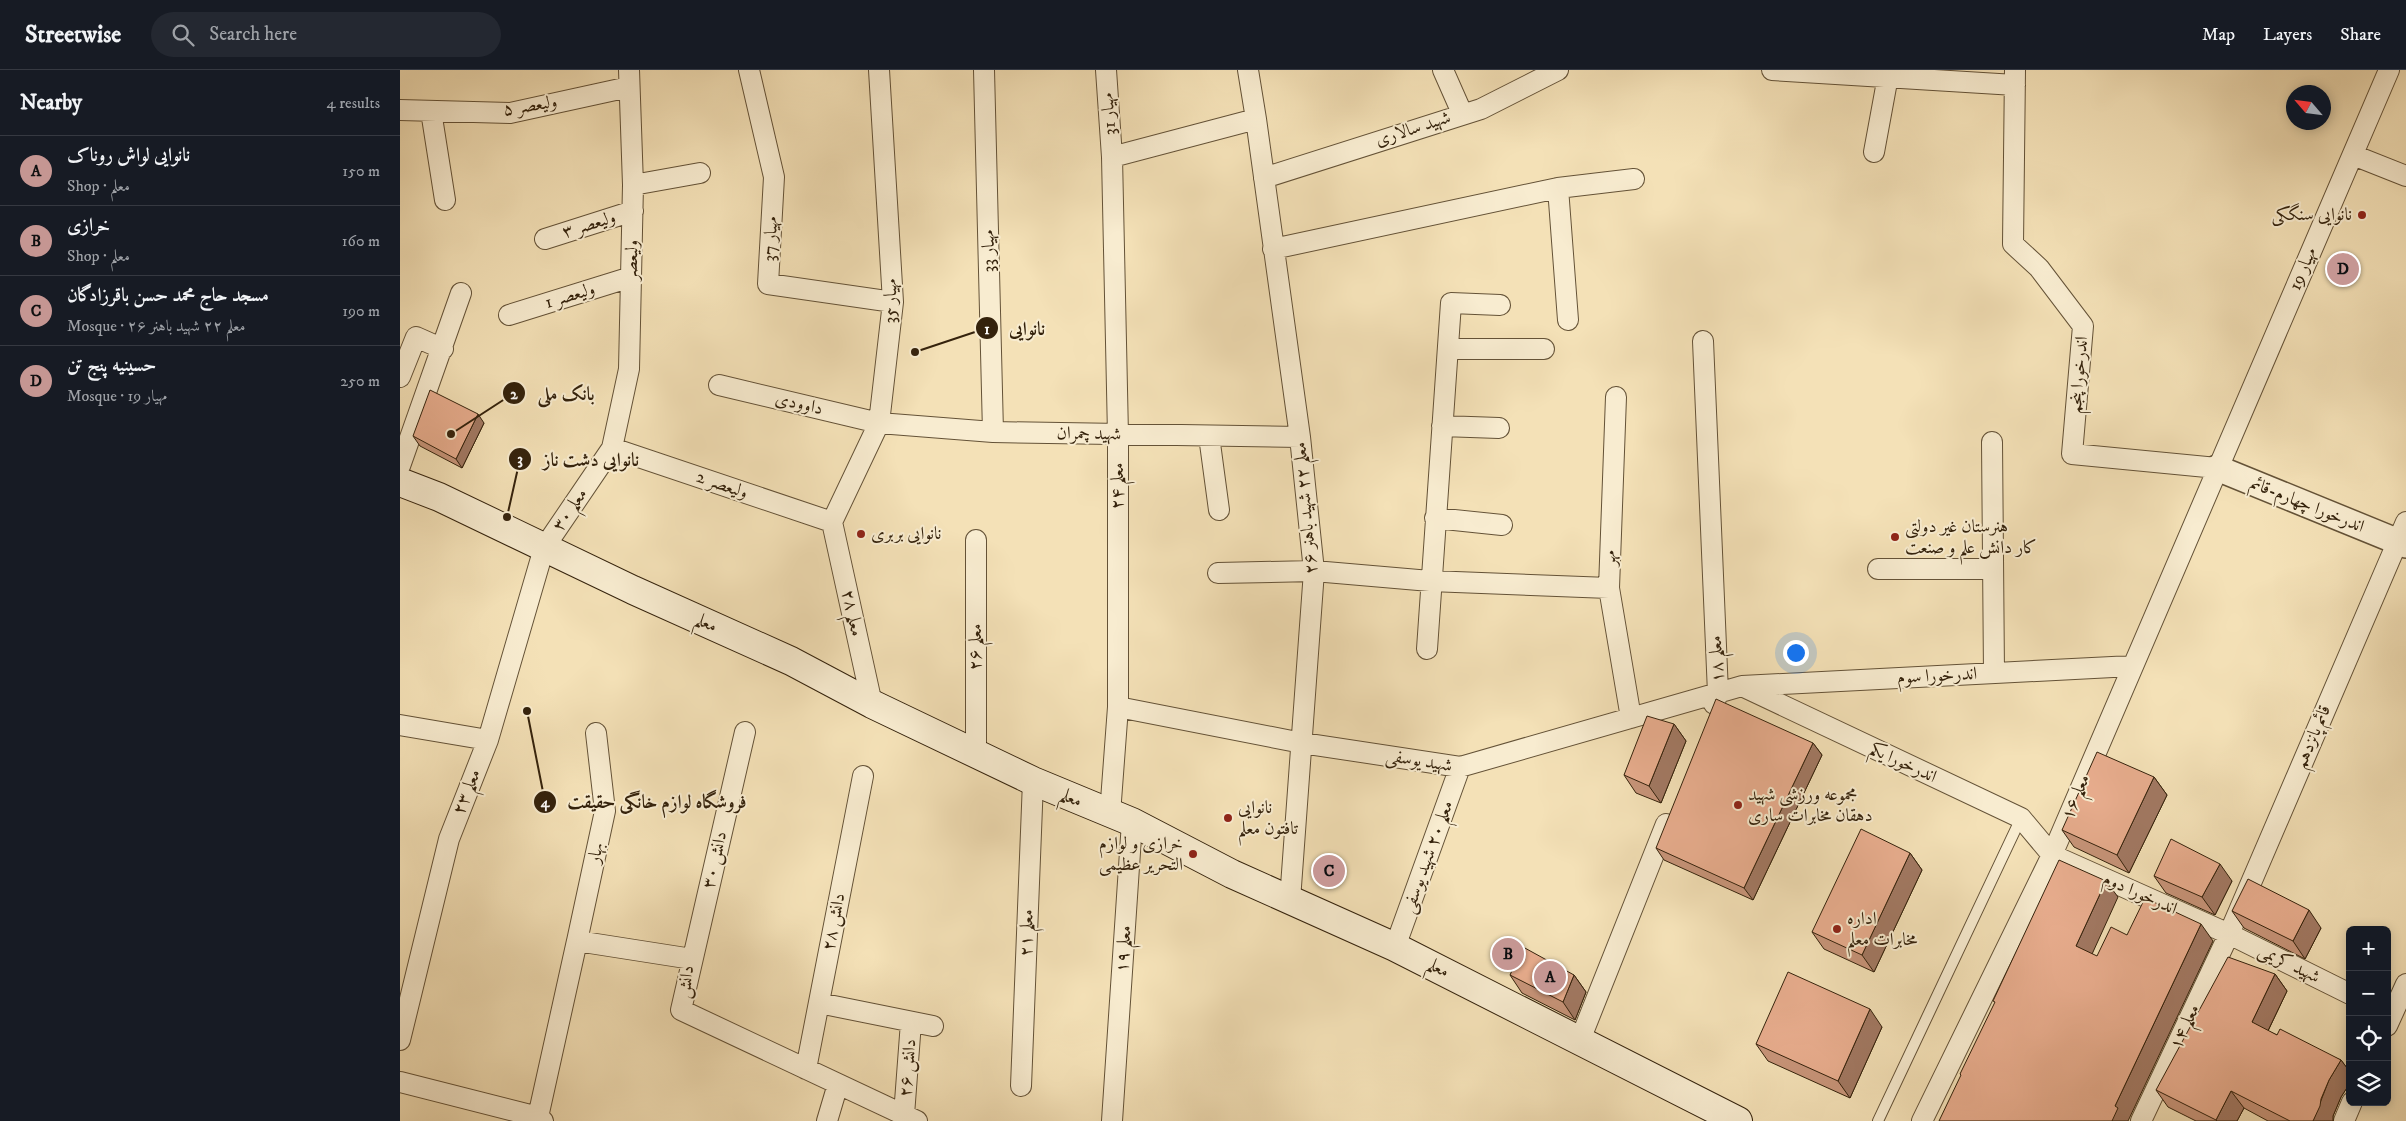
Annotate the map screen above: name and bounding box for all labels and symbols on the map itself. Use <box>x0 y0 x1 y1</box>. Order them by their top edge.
north arrow <box>2286 85 2331 130</box>
street label: ولیعصر ۵ <box>501 91 559 121</box>
street label: مهیار 31 <box>1097 92 1121 136</box>
street label: شهید سالاری <box>1372 106 1454 152</box>
place label: نانوایی سنگکی <box>2271 202 2352 227</box>
street label: ولیعصر ۳ <box>560 206 618 244</box>
marker: نانوایی سنگکی <box>2356 209 2368 221</box>
street label: مهیار 37 <box>759 216 783 262</box>
street label: مهیار 33 <box>978 229 1000 272</box>
street label: ولیعصر <box>620 239 644 283</box>
street label: مهیار 19 <box>2284 244 2322 294</box>
pin: D <box>2327 250 2359 288</box>
street label: ولیعصر 1 <box>542 278 598 314</box>
street label: مهیار 35 <box>880 278 902 324</box>
callout: نانوایی <box>974 311 1056 345</box>
text: نانوایی <box>1008 318 1045 341</box>
text: 1 <box>984 320 990 339</box>
street label: اندرخورا پنجم <box>2065 335 2098 415</box>
callout: بانک ملی <box>502 376 604 410</box>
text: بانک ملی <box>536 383 595 409</box>
text: 2 <box>510 385 518 404</box>
street label: داوودی <box>773 388 825 420</box>
street label: شهید چمران <box>1056 422 1122 446</box>
street label: معلم ۲۲ شهید باهنر ۲۶ <box>1289 440 1329 575</box>
callout: نانوایی دشت ناز <box>508 442 649 476</box>
text: نانوایی دشت ناز <box>541 449 639 472</box>
text: 3 <box>517 450 523 469</box>
street label: معلم ۲۴ <box>1107 462 1135 510</box>
street label: ولیعصر 2 <box>693 466 751 504</box>
street label: اندرخورا چهارم-قائم <box>2245 472 2367 542</box>
street label: معلم ۳۰ <box>548 484 597 539</box>
place label: هنرستان غیر دولتی کار دانش علم و صنعت <box>1905 516 2037 565</box>
place label: نانوایی بربری <box>871 523 942 545</box>
marker: نانوایی بربری <box>855 528 867 540</box>
marker: هنرستان غیر دولتی کار دانش علم و صنعت <box>1889 531 1901 543</box>
street label: مهر <box>1599 550 1621 568</box>
street label: معلم ۲۸ <box>830 588 868 640</box>
street label: معلم <box>689 608 721 643</box>
street label: معلم ۲۶ <box>965 623 993 671</box>
street label: معلم ۱۸ <box>1705 635 1735 683</box>
your location <box>1783 640 1809 666</box>
street label: اندرخورا سوم <box>1896 663 1978 693</box>
street label: قائم پانزدهم <box>2290 702 2341 774</box>
street label: اندرخورا یکم <box>1864 738 1940 793</box>
street label: شهید یوسفی <box>1384 745 1454 778</box>
street label: معلم ۲۳ <box>448 766 492 820</box>
street label: معلم ۱۶ <box>2057 771 2101 825</box>
street label: معلم <box>1054 784 1086 818</box>
place label: مجموعه ورزشی شهید دهقان مخابرات ساری <box>1748 784 1873 827</box>
callout: فروشگاه لوازم خانگی حقیقت <box>533 785 757 819</box>
text: فروشگاه لوازم خانگی حقیقت <box>567 789 747 819</box>
text: 4 <box>540 793 551 812</box>
place label: نانوایی تافتون معلم <box>1238 797 1298 846</box>
street label: معلم ۲۰ شهید یوسفی <box>1397 798 1464 918</box>
marker: مجموعه ورزشی شهید دهقان مخابرات ساری <box>1732 799 1744 811</box>
marker: نانوایی تافتون معلم <box>1222 812 1234 824</box>
street label: دانش ۳۰ <box>698 829 732 891</box>
place label: خرازی و لوازم التحریر عظیمی <box>1099 833 1183 876</box>
street label: بهار <box>583 841 609 867</box>
marker: خرازی و لوازم التحریر عظیمی <box>1187 848 1199 860</box>
pin: C <box>1313 852 1345 890</box>
street label: اندرخورا دوم <box>2098 868 2181 924</box>
street label: دانش ۲۸ <box>818 891 850 953</box>
place label: اداره مخابرات معلم <box>1847 908 1917 957</box>
street label: معلم ۲۱ <box>1015 909 1045 957</box>
marker: اداره مخابرات معلم <box>1831 923 1843 935</box>
street label: معلم ۱۹ <box>1111 925 1143 974</box>
pin: B <box>1492 935 1524 973</box>
street label: شهید کریمی <box>2254 940 2324 988</box>
street label: معلم <box>1420 953 1453 988</box>
pin: A <box>1534 958 1566 996</box>
street label: دانش <box>673 964 699 1000</box>
street label: معلم ۱۴ <box>2165 1001 2210 1056</box>
street label: دانش ۲۶ <box>895 1038 921 1098</box>

